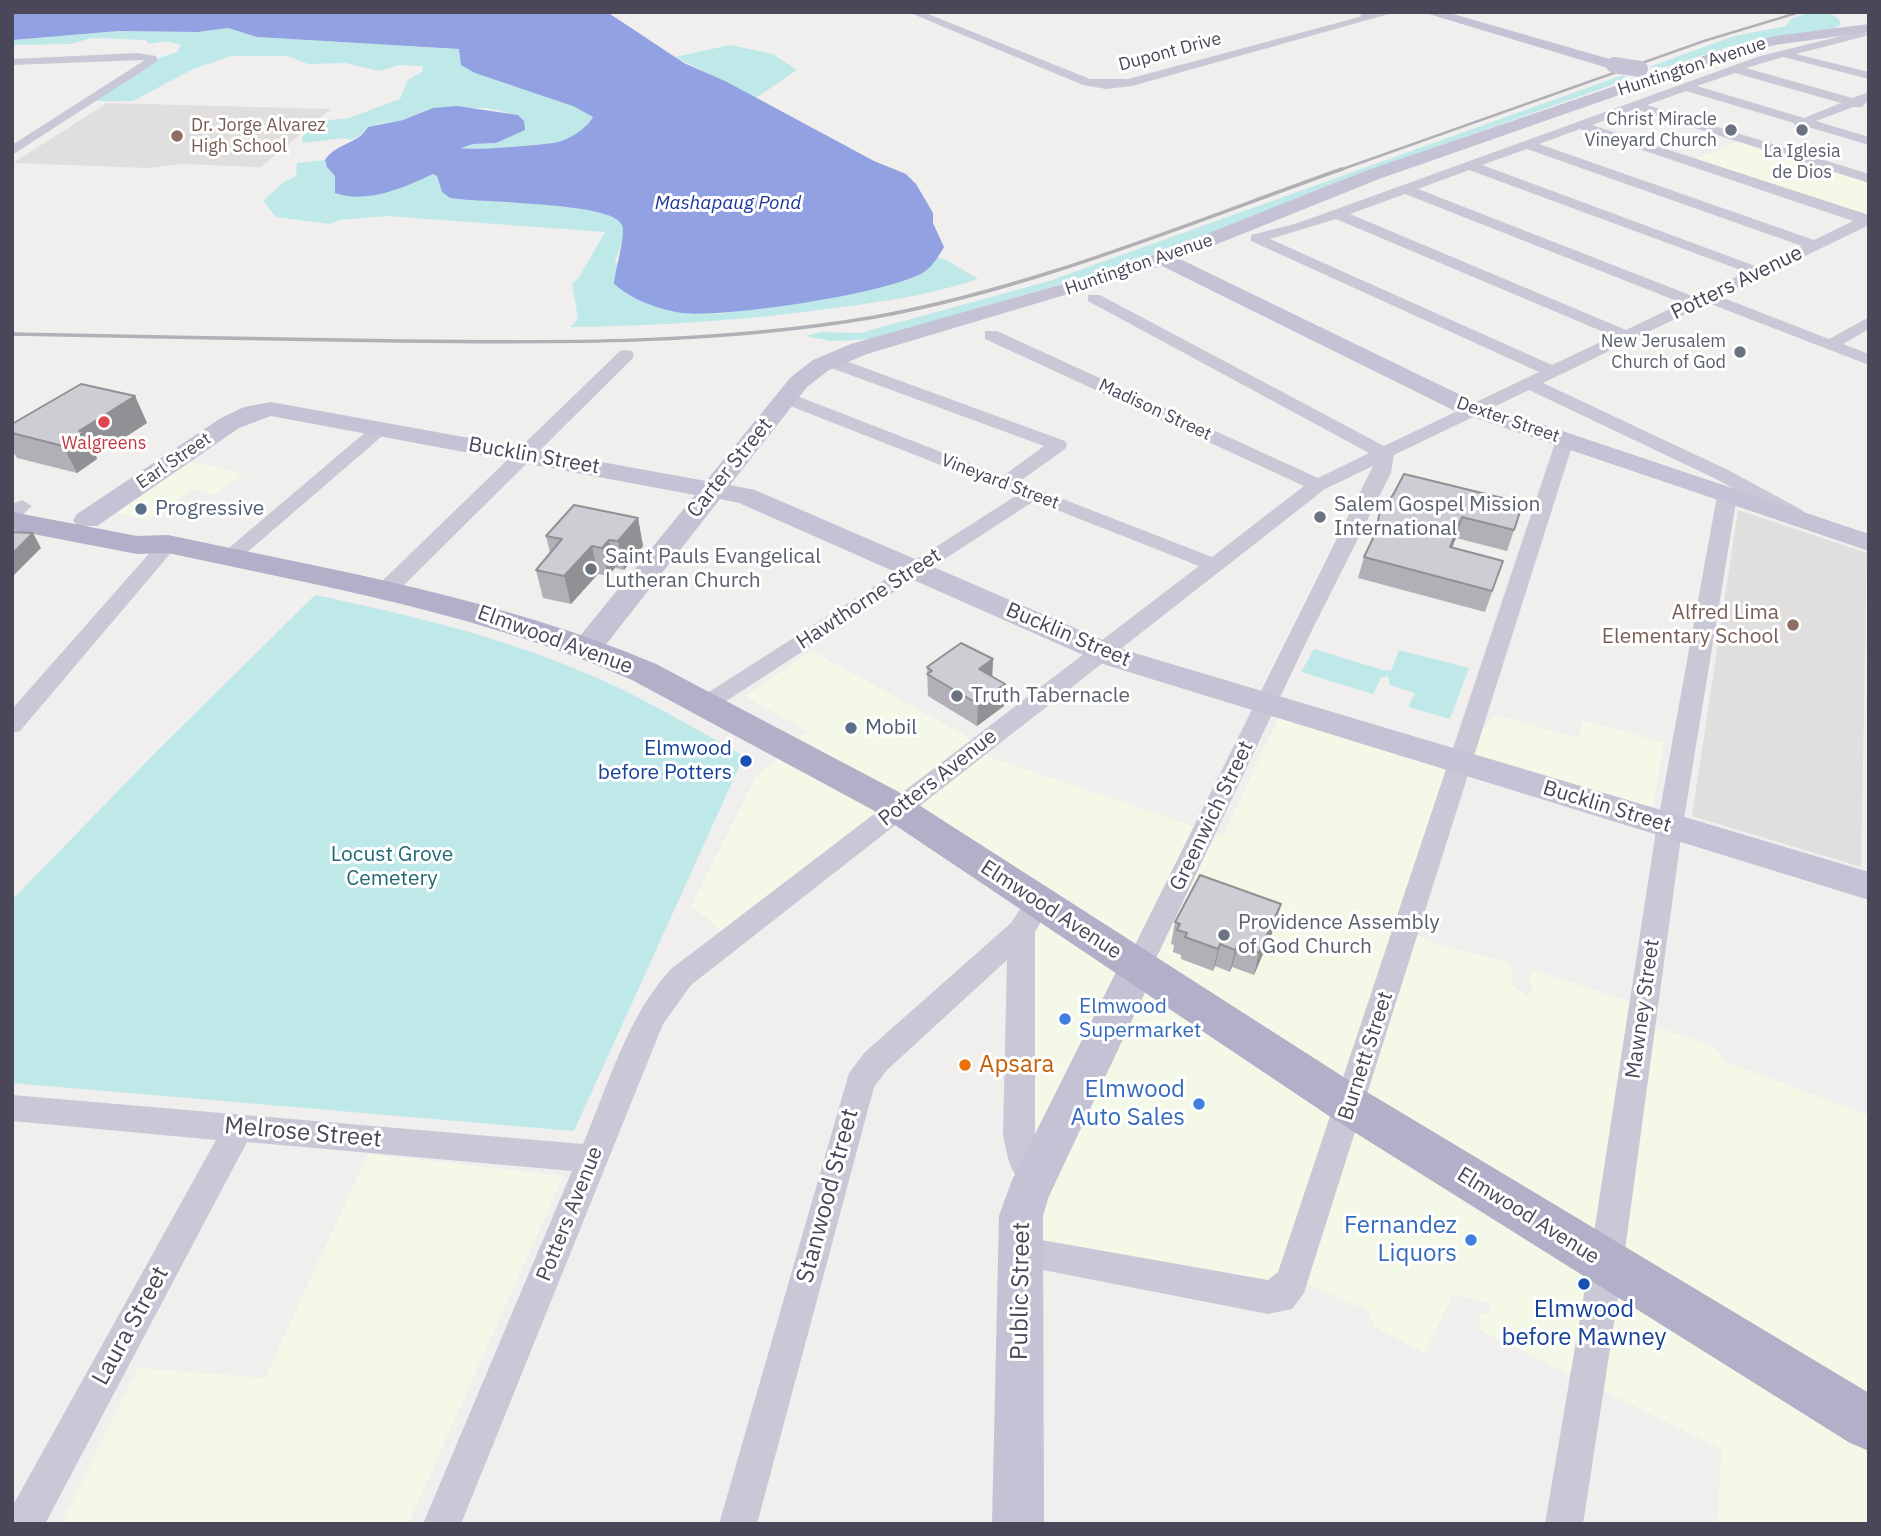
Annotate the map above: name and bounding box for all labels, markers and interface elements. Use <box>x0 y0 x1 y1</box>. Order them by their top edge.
street label: Dupont Drive <box>1116 28 1224 76</box>
street label: Huntington Avenue <box>1615 33 1769 101</box>
place label: Christ Miracle Vineyard Church <box>1585 109 1717 152</box>
place label: Dr. Jorge Alvarez High School <box>191 115 326 158</box>
marker: Christ Miracle Vineyard Church <box>1723 122 1739 138</box>
marker: La Iglesia de Dios <box>1794 122 1810 138</box>
marker: Dr. Jorge Alvarez High School <box>169 128 185 144</box>
place label: La Iglesia de Dios <box>1763 141 1841 184</box>
water label: Mashapaug Pond <box>655 193 801 215</box>
street label: Huntington Avenue <box>1062 230 1216 300</box>
street label: Potters Avenue <box>1667 240 1807 326</box>
place label: New Jerusalem Church of God <box>1601 331 1726 374</box>
marker: New Jerusalem Church of God <box>1732 344 1748 360</box>
street label: Madison Street <box>1095 374 1215 446</box>
street label: Dexter Street <box>1454 392 1562 448</box>
street label: Carter Street <box>682 413 778 523</box>
marker: Walgreens <box>96 414 112 430</box>
street label: Earl Street <box>133 428 215 494</box>
street label: Bucklin Street <box>466 432 602 480</box>
place label: Walgreens <box>61 433 147 455</box>
street label: Vineyard Street <box>938 450 1062 514</box>
place label: Salem Gospel Mission International <box>1334 492 1540 542</box>
place label: Progressive <box>155 496 264 522</box>
marker: Progressive <box>133 501 149 517</box>
marker: Salem Gospel Mission International <box>1312 509 1328 525</box>
street label: Hawthorne Street <box>792 543 946 655</box>
place label: Saint Pauls Evangelical Lutheran Church <box>605 544 821 594</box>
marker: Saint Pauls Evangelical Lutheran Church <box>583 561 599 577</box>
street label: Bucklin Street <box>1002 597 1134 673</box>
street label: Elmwood Avenue <box>474 600 636 680</box>
place label: Alfred Lima Elementary School <box>1602 600 1779 650</box>
marker: Alfred Lima Elementary School <box>1785 617 1801 633</box>
place label: Truth Tabernacle <box>971 683 1130 709</box>
marker: Truth Tabernacle <box>949 688 965 704</box>
place label: Mobil <box>865 715 917 741</box>
marker: Mobil <box>843 720 859 736</box>
street label: Potters Avenue <box>874 724 1002 832</box>
place label: Elmwood before Potters <box>598 736 732 786</box>
street label: Greenwich Street <box>1165 737 1259 895</box>
marker: Elmwood before Potters <box>738 753 754 769</box>
street label: Bucklin Street <box>1540 776 1674 838</box>
park label: Locust Grove Cemetery <box>331 842 453 892</box>
street label: Elmwood Avenue <box>976 855 1126 965</box>
place label: Providence Assembly of God Church <box>1238 910 1440 960</box>
marker: Providence Assembly of God Church <box>1216 927 1232 943</box>
street label: Mawney Street <box>1621 938 1665 1080</box>
street label: Burnett Street <box>1333 988 1399 1124</box>
place label: Elmwood Supermarket <box>1079 994 1201 1044</box>
marker: Elmwood Supermarket <box>1057 1011 1073 1027</box>
place label: Apsara <box>979 1051 1054 1079</box>
marker: Apsara <box>957 1057 973 1073</box>
place label: Elmwood Auto Sales <box>1070 1076 1185 1132</box>
marker: Elmwood Auto Sales <box>1191 1096 1207 1112</box>
street label: Stanwood Street <box>791 1106 865 1286</box>
street label: Melrose Street <box>223 1112 383 1154</box>
street label: Potters Avenue <box>532 1143 608 1285</box>
street label: Elmwood Avenue <box>1452 1162 1604 1270</box>
place label: Fernandez Liquors <box>1344 1212 1457 1268</box>
street label: Public Street <box>1005 1222 1037 1360</box>
marker: Fernandez Liquors <box>1463 1232 1479 1248</box>
street label: Laura Street <box>87 1262 175 1390</box>
marker: Elmwood before Mawney <box>1576 1276 1592 1292</box>
place label: Elmwood before Mawney <box>1501 1296 1667 1352</box>

